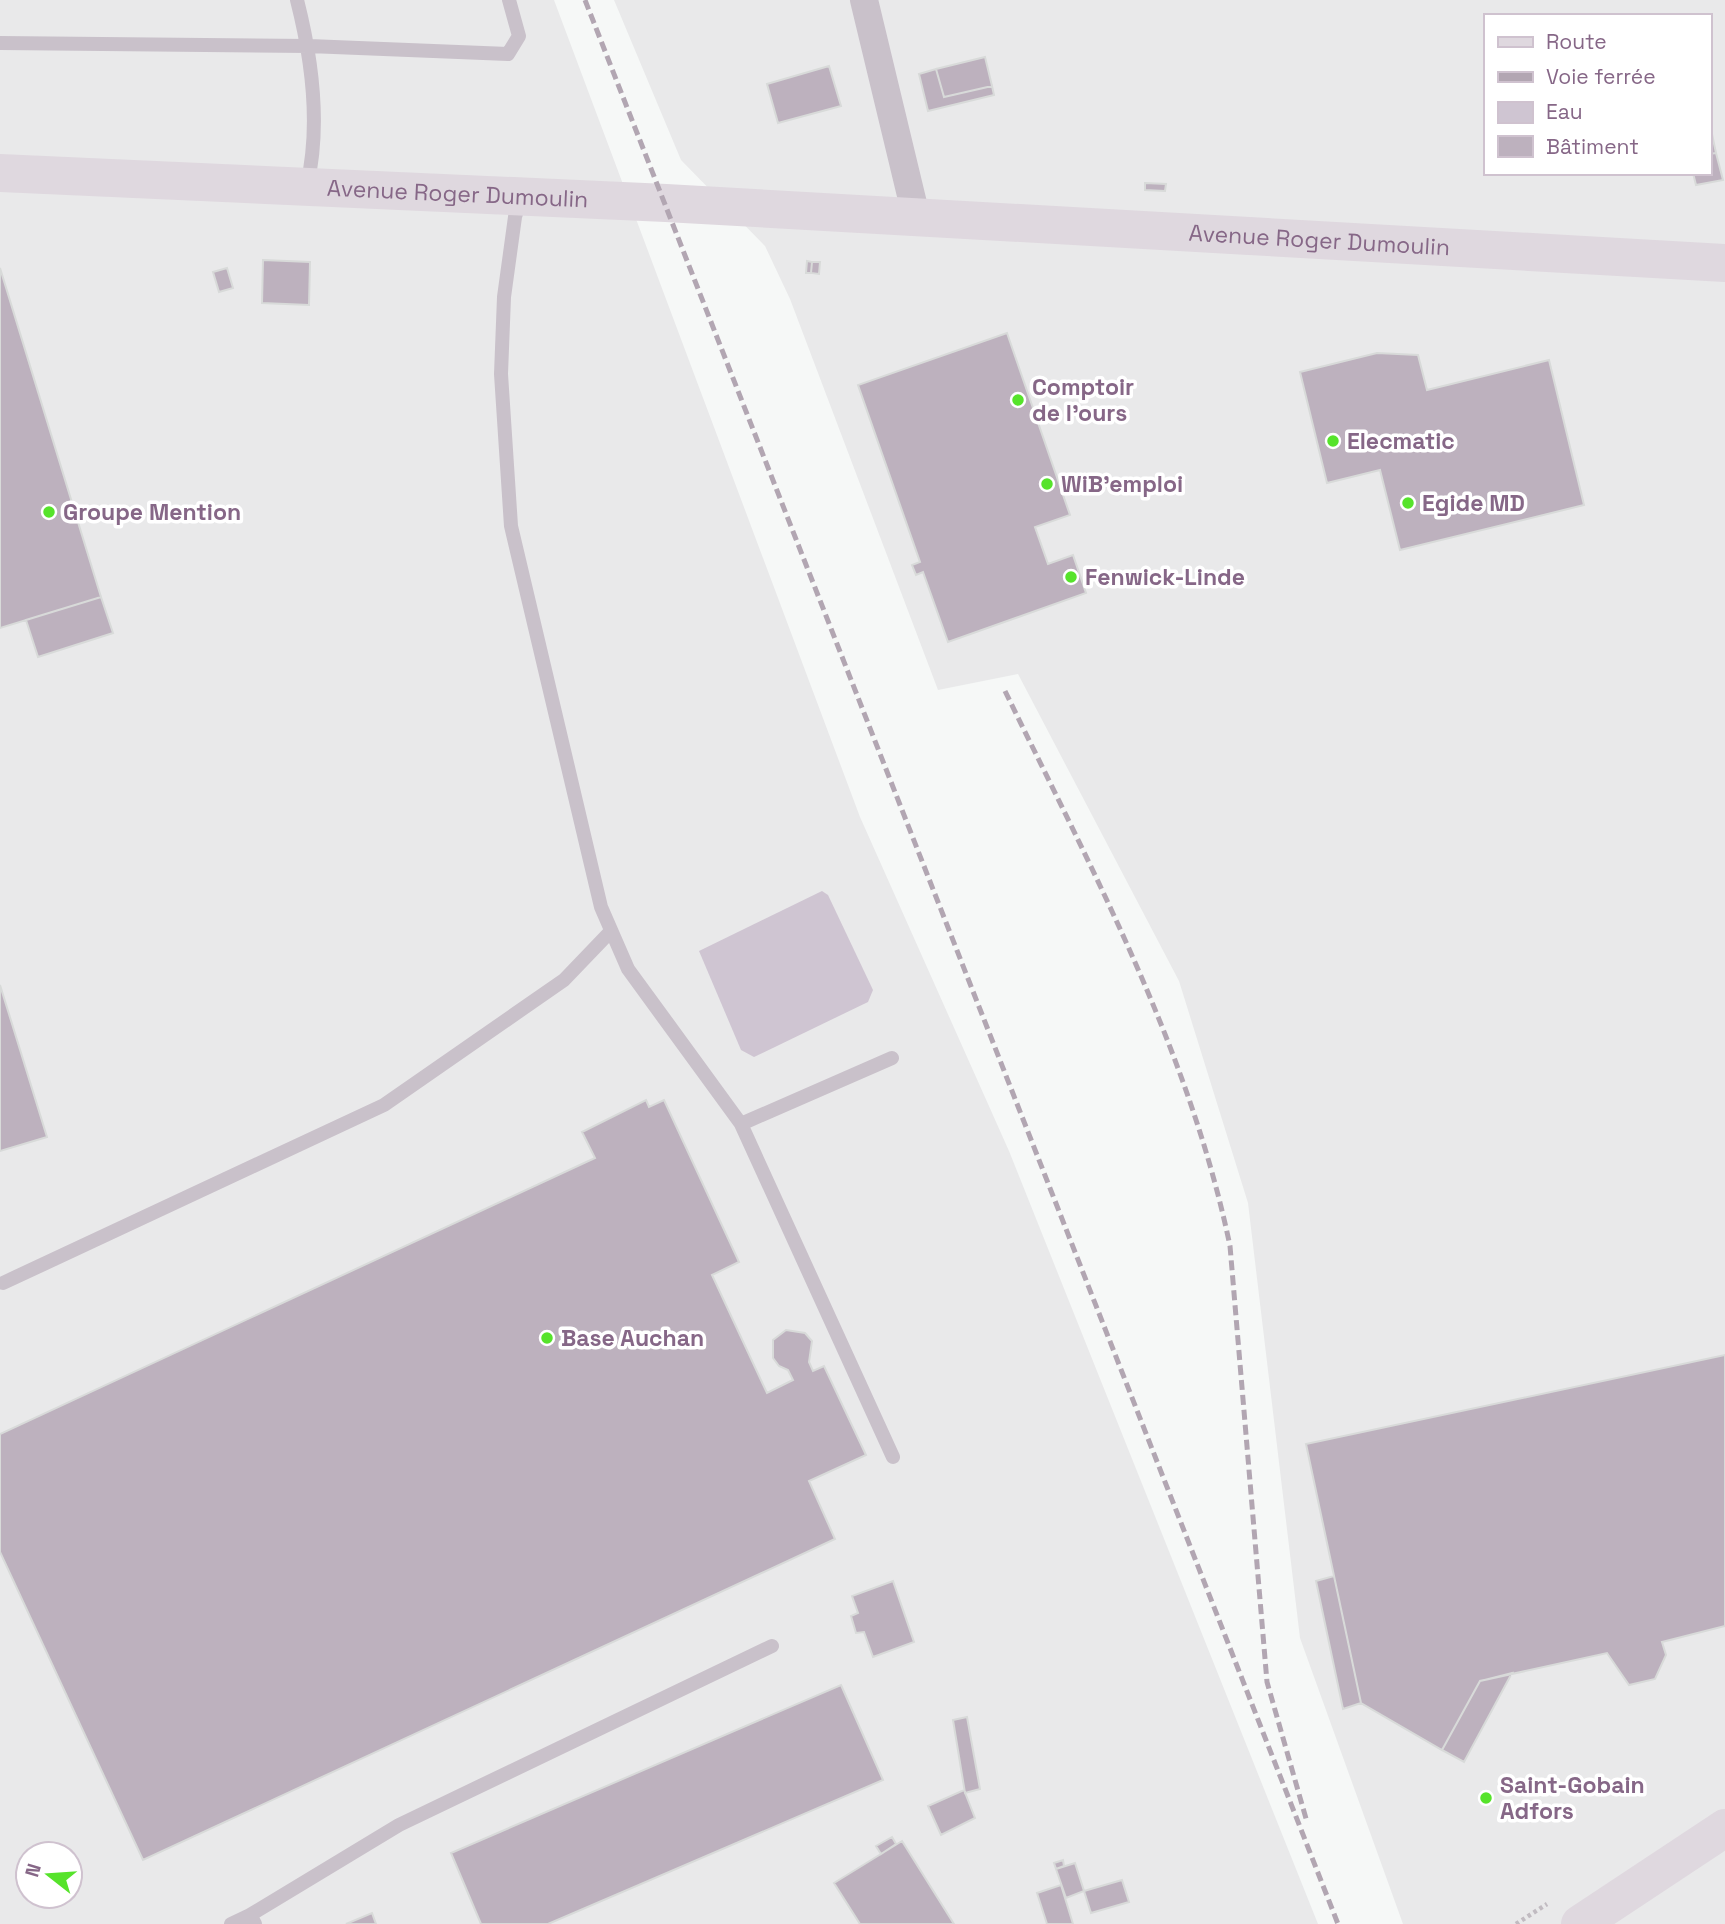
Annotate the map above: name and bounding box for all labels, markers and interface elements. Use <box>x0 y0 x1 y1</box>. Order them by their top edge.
legend <box>1484 14 1711 175</box>
text: Route <box>1546 28 1607 55</box>
text: Voie ferrée <box>1546 63 1656 90</box>
text: Eau <box>1546 98 1583 125</box>
text: Bâtiment <box>1546 133 1639 160</box>
street label: Avenue Roger Dumoulin <box>326 173 589 214</box>
street label: Avenue Roger Dumoulin <box>1188 218 1451 262</box>
place label: Comptoir de l'ours <box>1032 372 1134 428</box>
marker: Comptoir de l'ours <box>1010 392 1026 408</box>
place label: Elecmatic <box>1347 426 1455 456</box>
marker: Elecmatic <box>1325 433 1341 449</box>
place label: WiB'emploi <box>1061 469 1183 499</box>
marker: WiB'emploi <box>1039 476 1055 492</box>
place label: Egide MD <box>1422 488 1525 518</box>
marker: Egide MD <box>1400 495 1416 511</box>
place label: Groupe Mention <box>63 497 241 527</box>
marker: Groupe Mention <box>41 504 57 520</box>
place label: Fenwick-Linde <box>1085 562 1245 592</box>
marker: Fenwick-Linde <box>1063 569 1079 585</box>
place label: Base Auchan <box>561 1323 704 1353</box>
marker: Base Auchan <box>539 1330 555 1346</box>
place label: Saint-Gobain Adfors <box>1500 1770 1645 1826</box>
marker: Saint-Gobain Adfors <box>1478 1790 1494 1806</box>
north arrow <box>14 1840 84 1910</box>
text: N <box>19 1860 47 1880</box>

